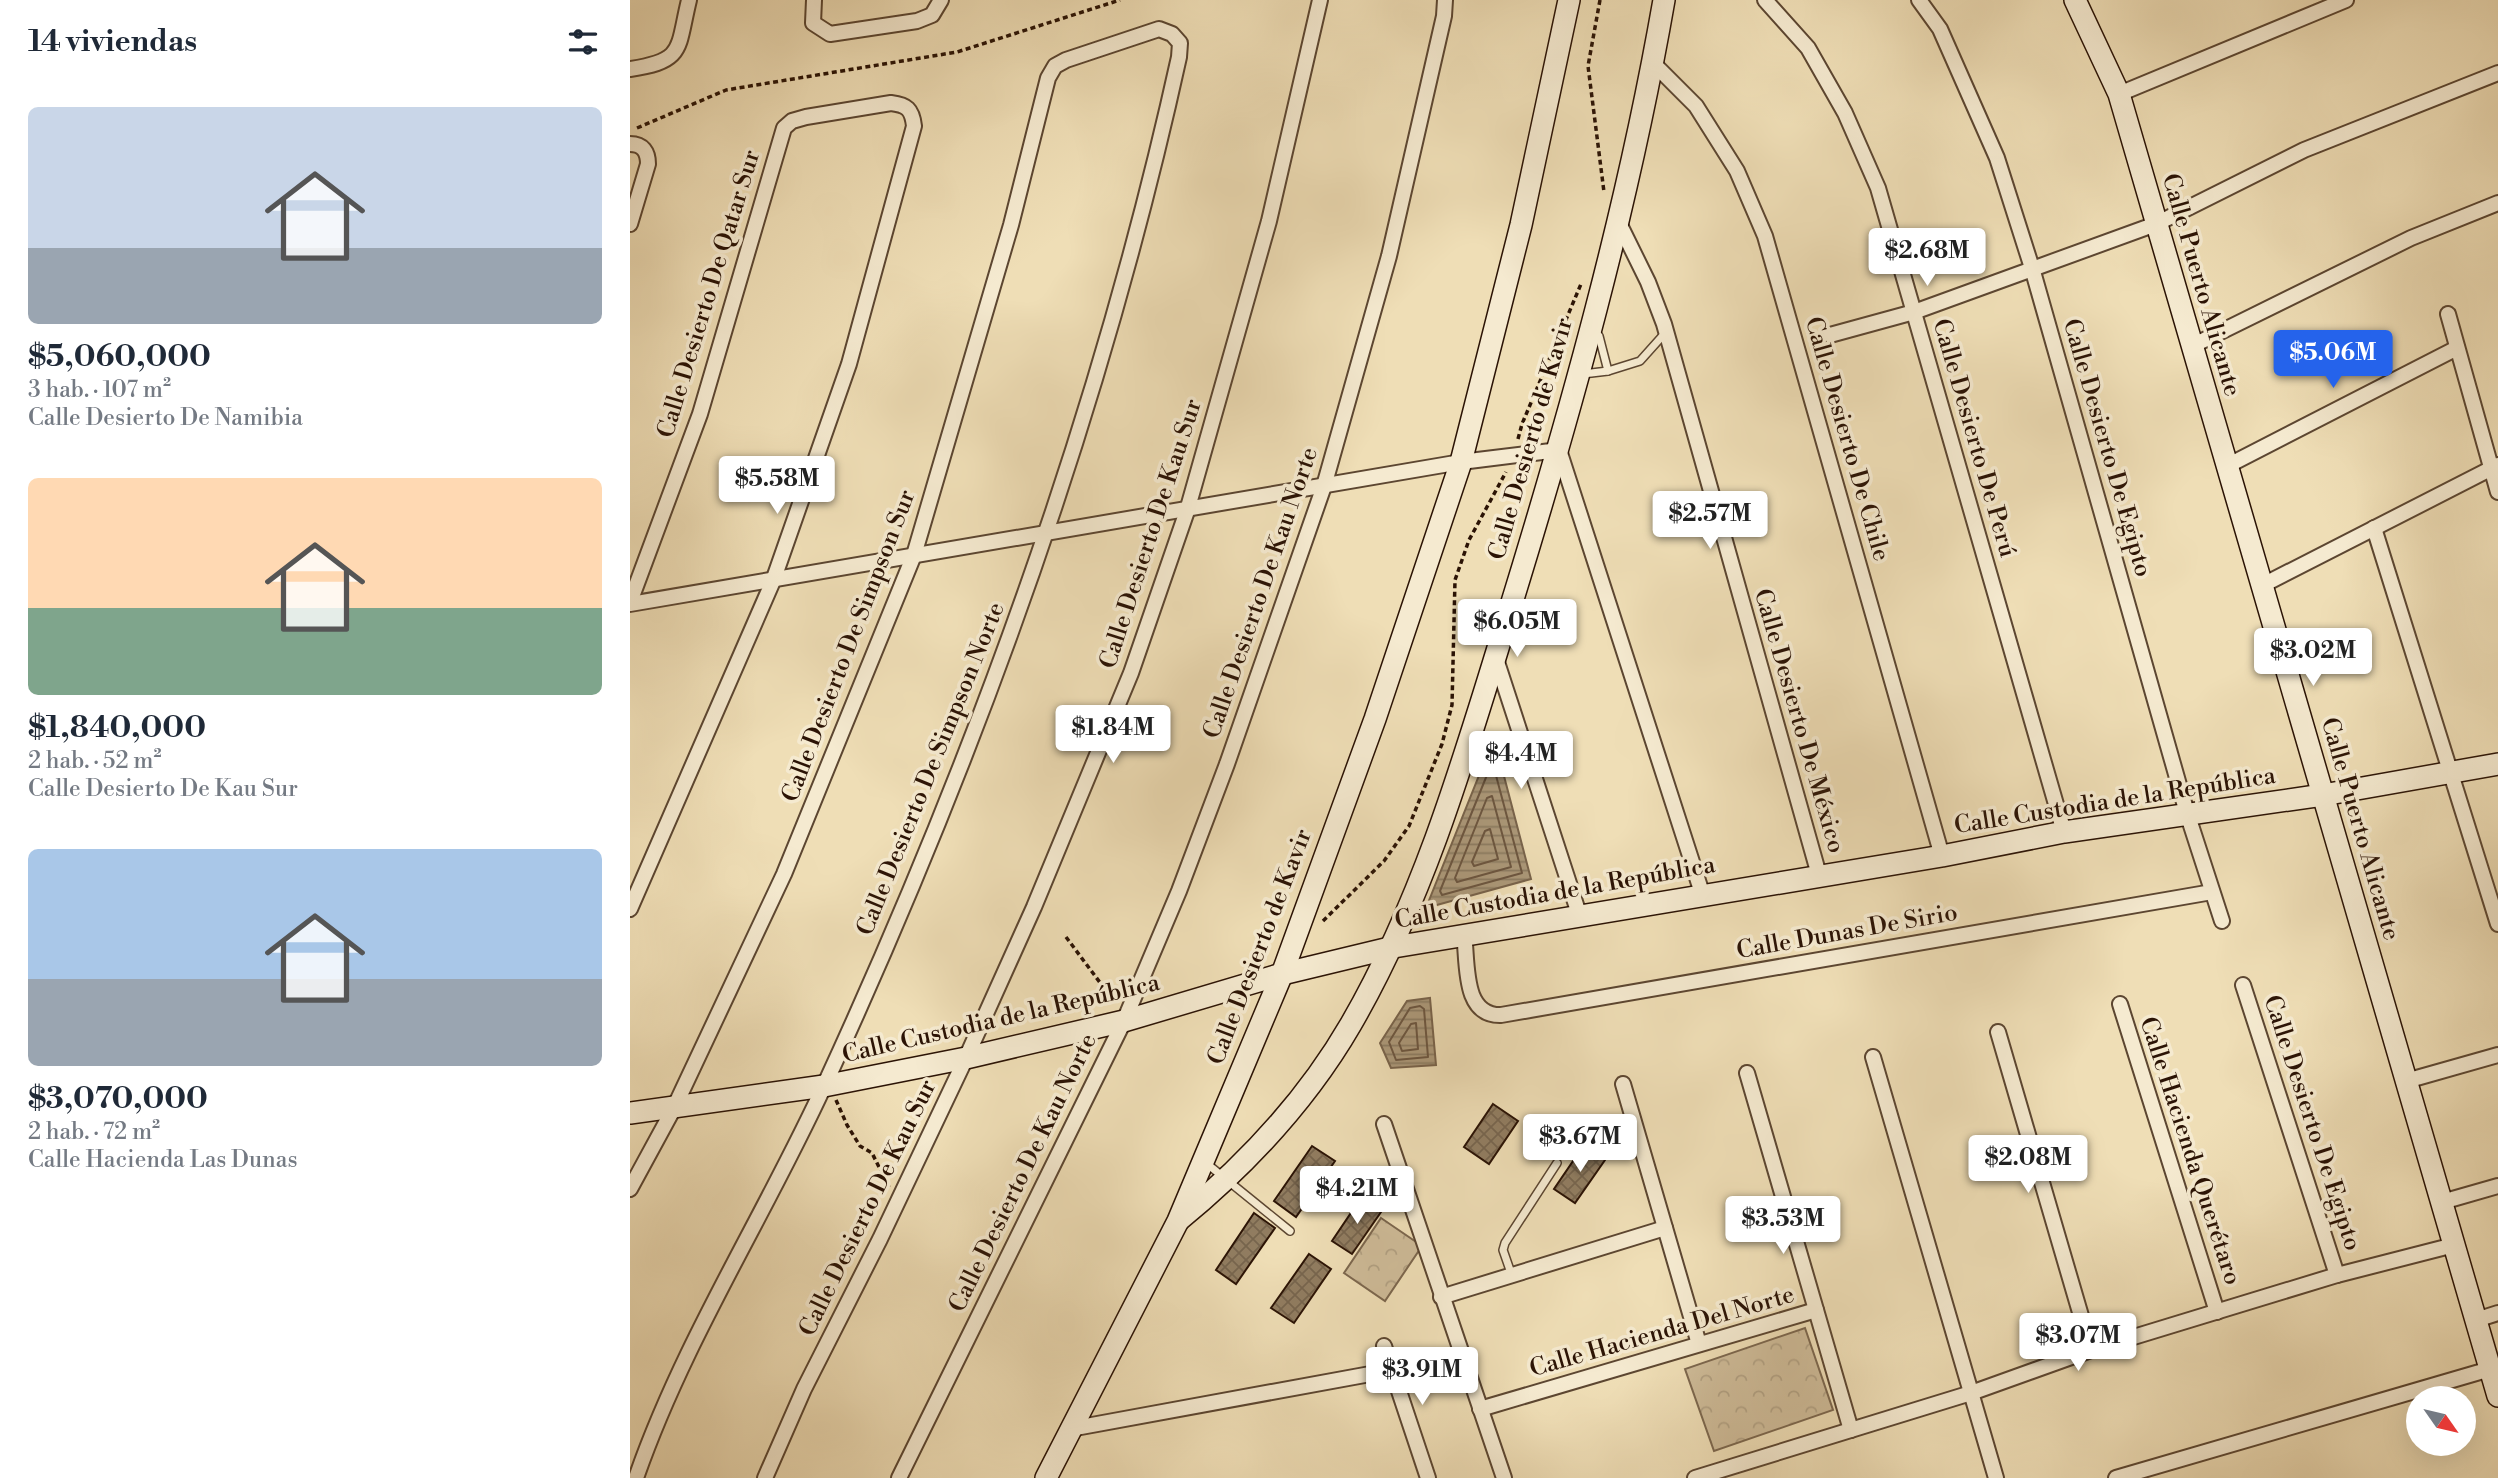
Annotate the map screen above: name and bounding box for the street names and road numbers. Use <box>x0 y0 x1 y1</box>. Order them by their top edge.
street label: Calle Desierto De Qatar Sur <box>651 146 767 442</box>
street label: Calle Puerto Alicante <box>2155 170 2247 400</box>
street label: Calle Desierto De Chile <box>1798 313 1896 565</box>
street label: Calle Desierto de Kavir <box>1482 315 1580 563</box>
street label: Calle Desierto De Perú <box>1926 315 2022 561</box>
street label: Calle Desierto De Egipto <box>2056 315 2158 581</box>
street label: Calle Desierto De Kau Sur <box>1093 395 1209 673</box>
street label: Calle Desierto De Kau Norte <box>1197 443 1325 743</box>
street label: Calle Desierto De Simpson Sur <box>775 486 923 806</box>
street label: Calle Desierto De México <box>1747 585 1851 857</box>
street label: Calle Desierto De Simpson Norte <box>850 598 1012 940</box>
street label: Calle Puerto Alicante <box>2314 714 2406 944</box>
street label: Calle Custodia de la República <box>1952 761 2279 841</box>
street label: Calle Desierto de Kavir <box>1201 825 1319 1069</box>
street label: Calle Custodia de la República <box>1392 850 1718 936</box>
street label: Calle Dunas De Sirio <box>1734 898 1960 966</box>
street label: Calle Custodia de la República <box>839 968 1164 1070</box>
street label: Calle Desierto De Egipto <box>2256 991 2368 1255</box>
street label: Calle Hacienda Querétaro <box>2132 1013 2248 1289</box>
street label: Calle Desierto De Kau Norte <box>942 1029 1104 1317</box>
street label: Calle Desierto De Kau Sur <box>793 1075 943 1341</box>
street label: Calle Hacienda Del Norte <box>1526 1280 1798 1384</box>

